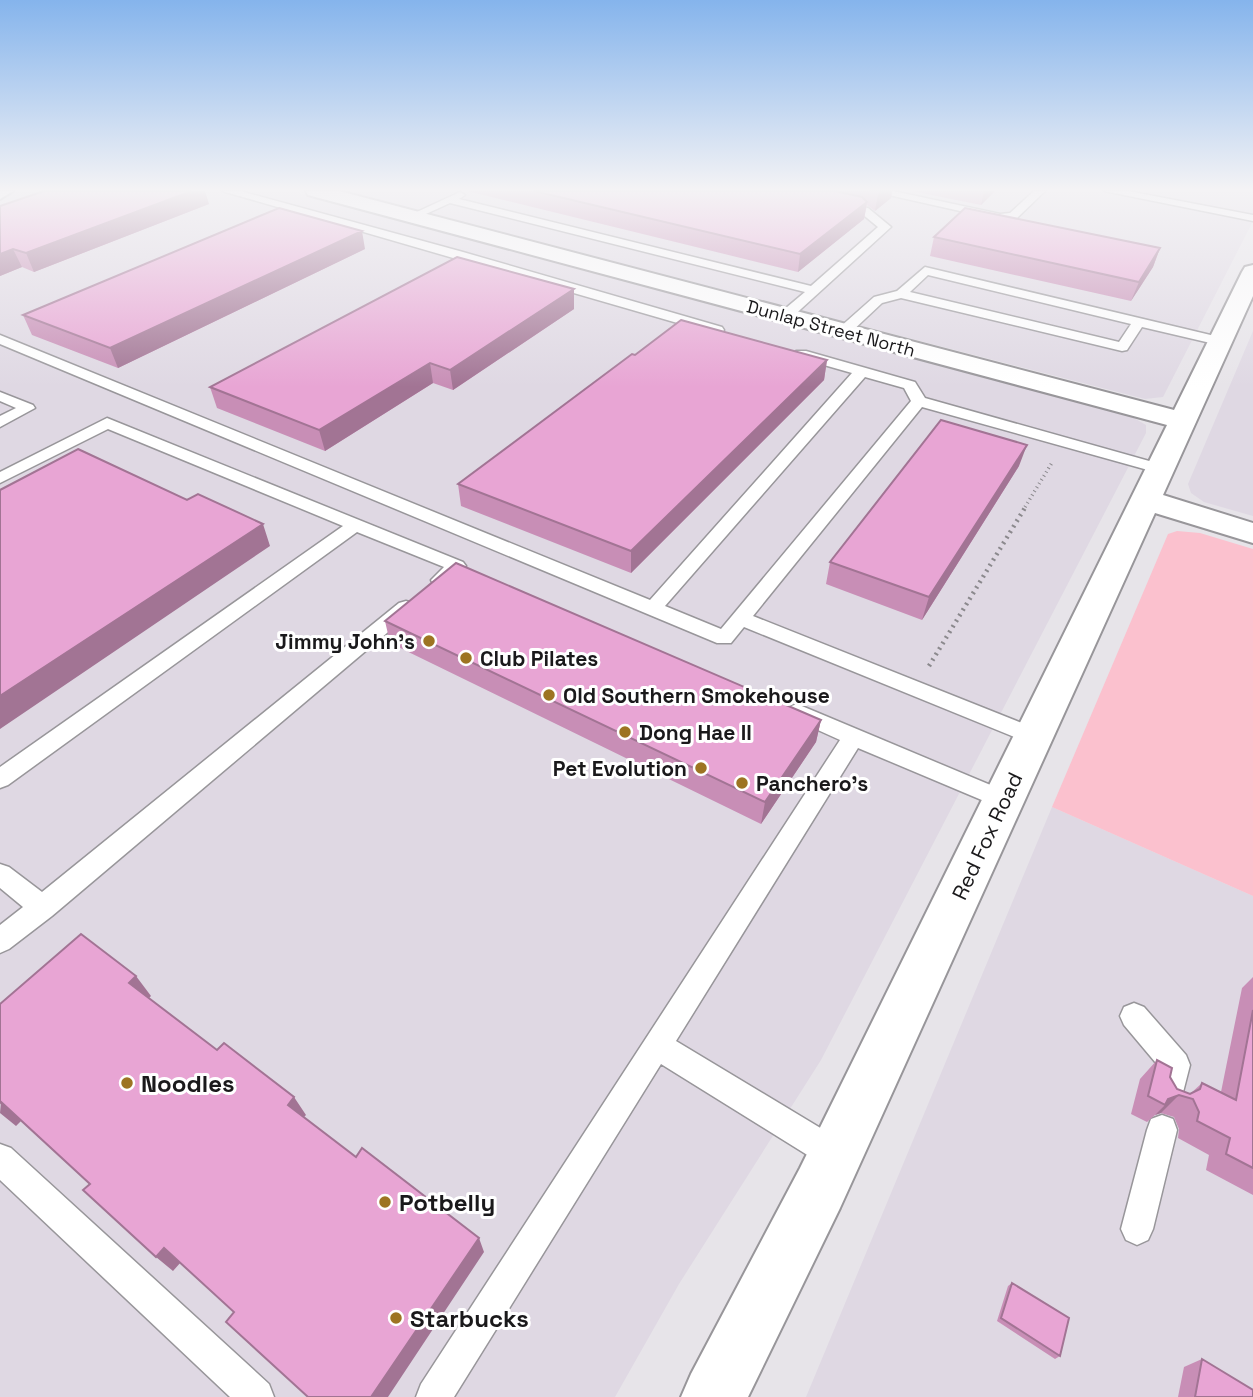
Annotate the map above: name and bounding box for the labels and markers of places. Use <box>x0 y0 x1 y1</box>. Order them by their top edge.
place label: Jimmy John's <box>275 628 415 655</box>
marker: Jimmy John's <box>421 633 437 649</box>
place label: Club Pilates <box>480 645 598 672</box>
marker: Club Pilates <box>458 650 474 666</box>
place label: Old Southern Smokehouse <box>563 682 830 709</box>
marker: Old Southern Smokehouse <box>541 687 557 703</box>
place label: Dong Hae II <box>639 719 752 746</box>
marker: Dong Hae II <box>617 724 633 740</box>
place label: Pet Evolution <box>553 755 687 782</box>
marker: Pet Evolution <box>693 760 709 776</box>
place label: Panchero's <box>756 770 868 797</box>
marker: Panchero's <box>734 775 750 791</box>
place label: Noodles <box>141 1068 235 1099</box>
marker: Noodles <box>119 1075 135 1091</box>
place label: Potbelly <box>399 1187 495 1218</box>
marker: Potbelly <box>377 1194 393 1210</box>
place label: Starbucks <box>410 1303 529 1334</box>
marker: Starbucks <box>388 1310 404 1326</box>

